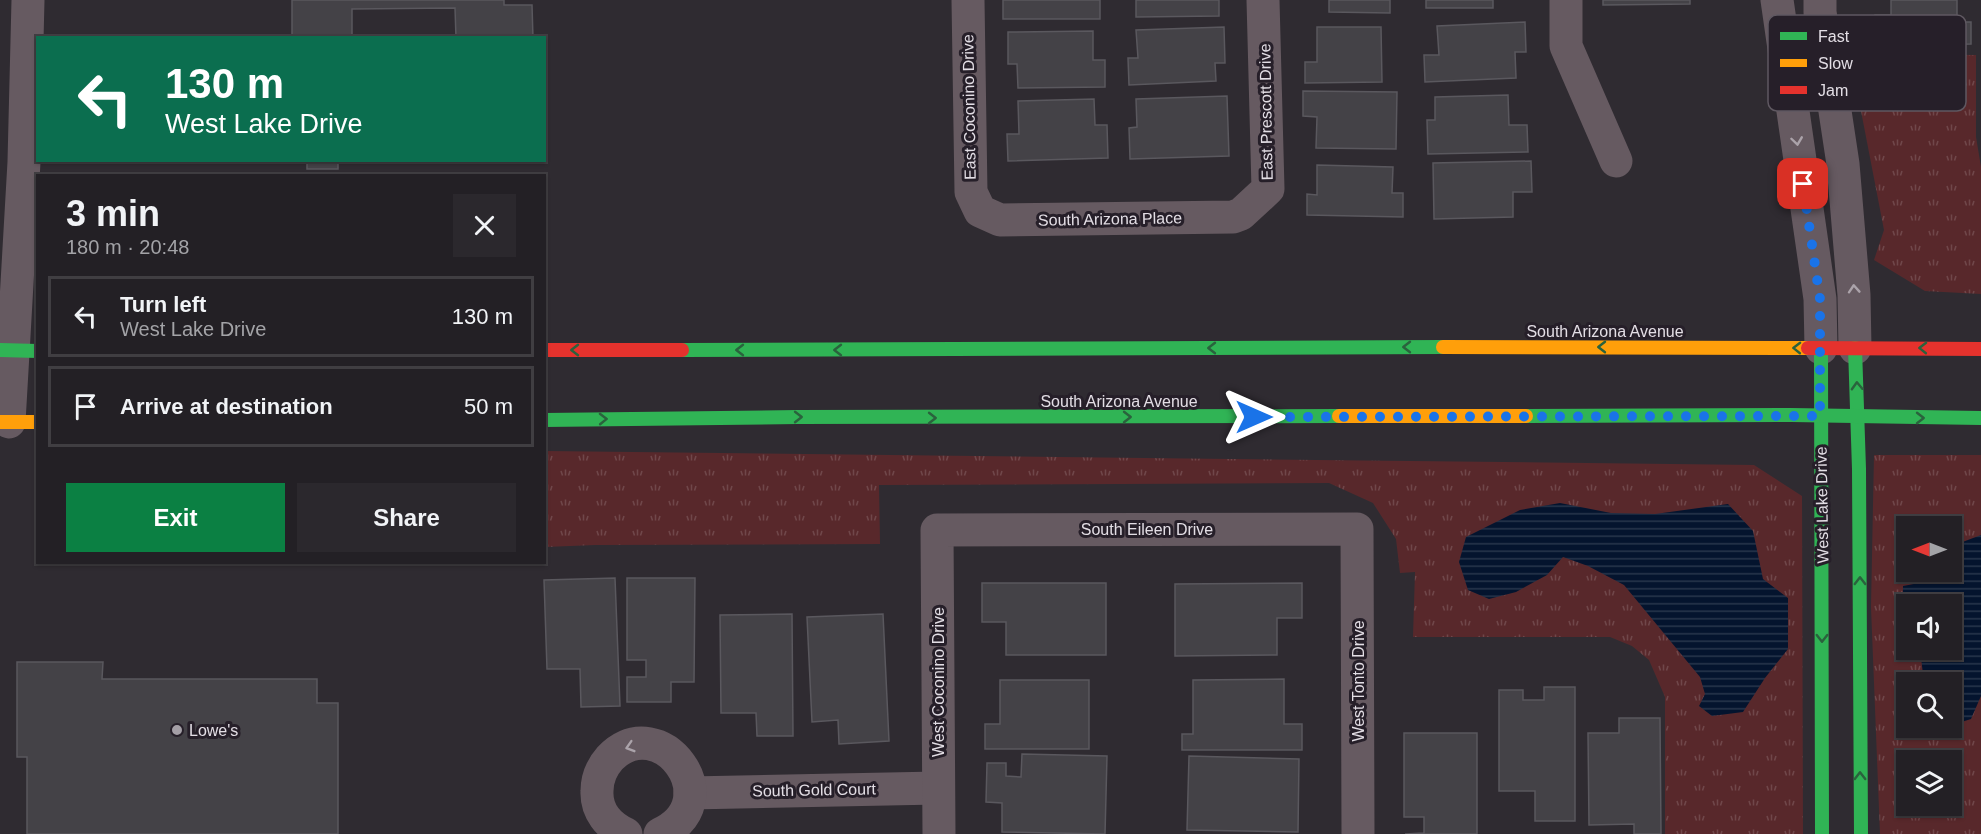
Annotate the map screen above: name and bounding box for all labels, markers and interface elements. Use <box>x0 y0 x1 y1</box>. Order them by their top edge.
legend <box>1768 15 1966 111</box>
text: Fast <box>1818 28 1850 45</box>
street label: East Coconino Drive <box>959 34 979 180</box>
street label: East Prescott Drive <box>1256 43 1276 181</box>
text: Slow <box>1818 55 1853 72</box>
icon: left <box>66 60 144 138</box>
text: 130 m <box>165 60 284 107</box>
text: Jam <box>1818 82 1848 99</box>
text: West Lake Drive <box>165 109 363 139</box>
one-way arrow <box>1791 136 1803 146</box>
pin <box>1777 158 1828 209</box>
icon: arrive <box>1786 167 1819 200</box>
text: 3 min <box>66 193 160 234</box>
button: close <box>453 194 516 257</box>
street label: South Arizona Place <box>1038 209 1182 229</box>
text: 180 m · 20:48 <box>66 236 189 258</box>
one-way arrow <box>1848 285 1861 294</box>
text: Turn left <box>120 292 206 317</box>
icon: left <box>69 300 102 333</box>
text: 130 m <box>452 304 513 329</box>
text: West Lake Drive <box>120 318 266 340</box>
street label: South Arizona Avenue <box>1526 323 1684 340</box>
one-way arrow <box>1402 341 1411 353</box>
one-way arrow <box>1597 341 1606 353</box>
one-way arrow <box>1792 341 1801 354</box>
one-way arrow <box>1207 342 1216 354</box>
one-way arrow <box>1918 342 1927 354</box>
one-way arrow <box>570 344 579 356</box>
one-way arrow <box>736 344 745 356</box>
one-way arrow <box>833 344 842 356</box>
one-way arrow <box>1850 381 1863 390</box>
position arrow <box>1222 385 1286 449</box>
icon: arrive <box>69 390 102 423</box>
street label: South Arizona Avenue <box>1040 393 1198 410</box>
text: Arrive at destination <box>120 394 333 419</box>
text: 50 m <box>464 394 513 419</box>
one-way arrow <box>793 411 802 423</box>
one-way arrow <box>1122 411 1131 423</box>
one-way arrow <box>1916 411 1925 424</box>
one-way arrow <box>927 412 936 424</box>
one-way arrow <box>598 413 607 425</box>
street label: West Lake Drive <box>1812 446 1832 564</box>
button: Exit <box>66 483 285 552</box>
button: Share <box>297 483 516 552</box>
north arrow <box>1896 516 1962 582</box>
map controls <box>1896 516 1962 816</box>
street label: South Eileen Drive <box>1081 521 1213 538</box>
one-way arrow <box>1854 576 1866 585</box>
button: sound <box>1896 594 1962 660</box>
street label: West Coconino Drive <box>930 607 947 757</box>
street label: West Tonto Drive <box>1350 620 1367 742</box>
one-way arrow <box>1816 633 1828 642</box>
button: search <box>1896 672 1962 738</box>
place label: Lowe's <box>189 722 238 739</box>
marker: Lowe's <box>170 723 184 737</box>
one-way arrow <box>625 740 636 752</box>
button: layers <box>1896 750 1962 816</box>
one-way arrow <box>1854 771 1866 780</box>
street label: South Gold Court <box>752 780 877 800</box>

